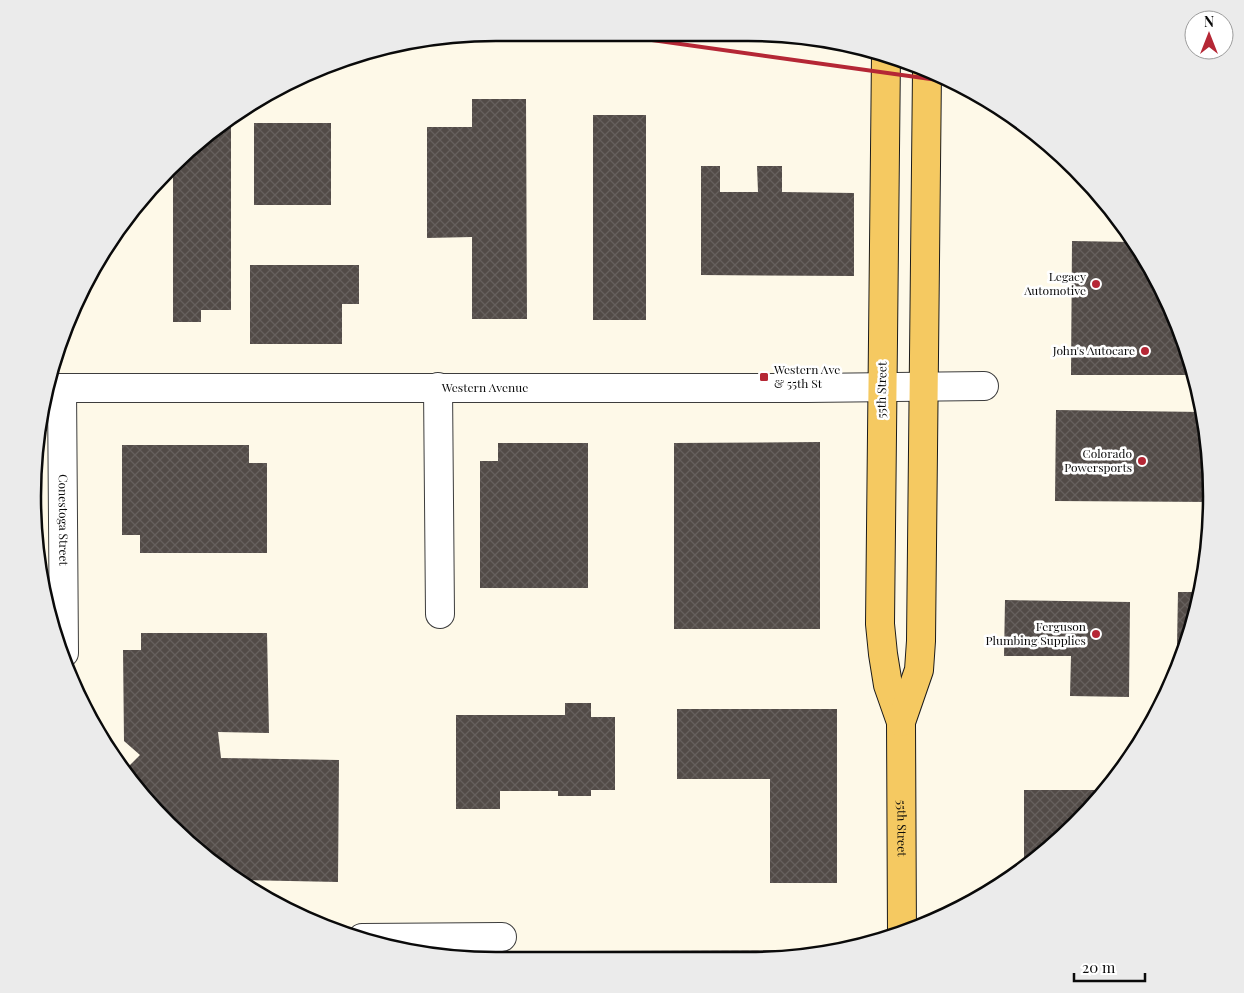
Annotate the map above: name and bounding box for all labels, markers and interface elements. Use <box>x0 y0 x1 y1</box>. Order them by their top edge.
north arrow <box>1184 10 1234 60</box>
text: N <box>1204 12 1214 31</box>
place label: Legacy Automotive <box>1023 268 1086 298</box>
marker: Legacy Automotive <box>1090 278 1102 290</box>
place label: John's Autocare <box>1052 342 1135 358</box>
marker: John's Autocare <box>1139 345 1151 357</box>
place label: Western Ave & 55th St <box>773 361 840 391</box>
street label: 55th Street <box>873 361 890 418</box>
marker: Western Ave & 55th St <box>758 371 770 383</box>
street label: Western Avenue <box>441 379 528 395</box>
place label: Colorado Powersports <box>1064 445 1132 475</box>
marker: Colorado Powersports <box>1136 455 1148 467</box>
street label: Conestoga Street <box>56 474 72 567</box>
place label: Ferguson Plumbing Supplies <box>986 618 1086 648</box>
marker: Ferguson Plumbing Supplies <box>1090 628 1102 640</box>
street label: 55th Street <box>894 800 911 857</box>
scale bar <box>1074 950 1145 982</box>
text: 20 m <box>1082 957 1116 977</box>

